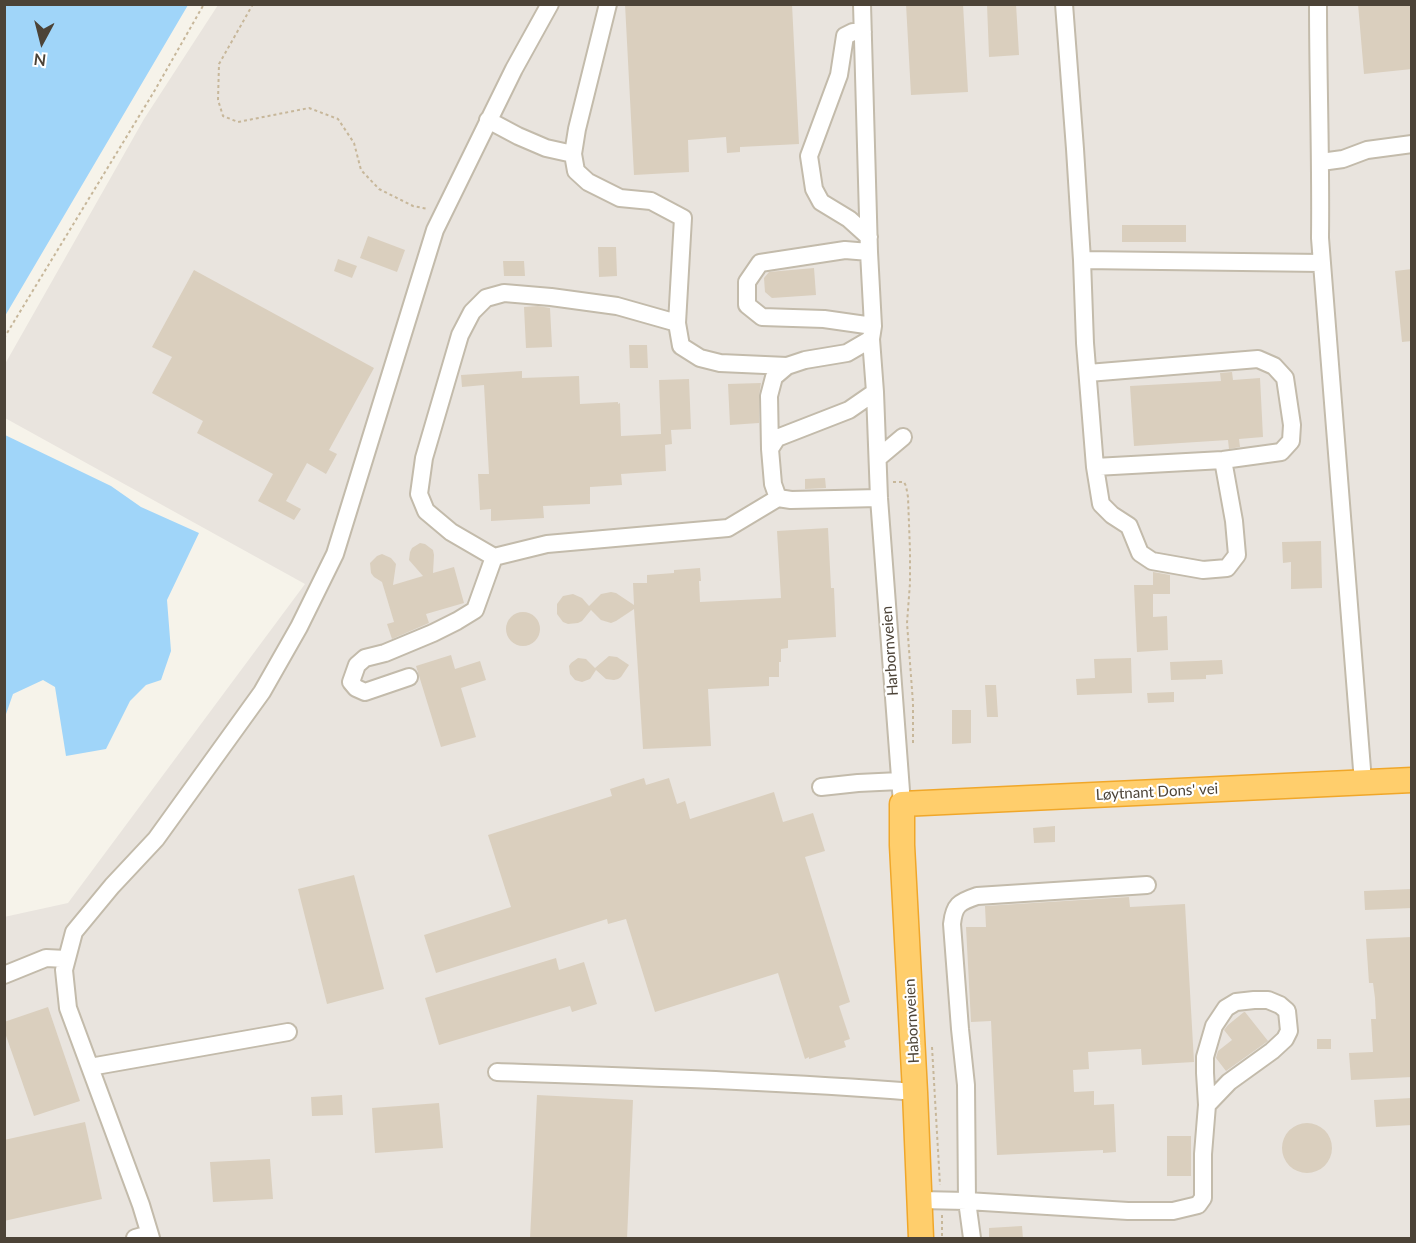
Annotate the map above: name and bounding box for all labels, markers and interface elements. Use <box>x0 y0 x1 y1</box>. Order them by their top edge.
north arrow <box>12 12 72 72</box>
text: N <box>32 50 47 71</box>
street label: Harbornveien <box>878 605 902 697</box>
street label: Løytnant Dons' vei <box>1095 780 1219 804</box>
street label: Habornveien <box>901 978 923 1064</box>

